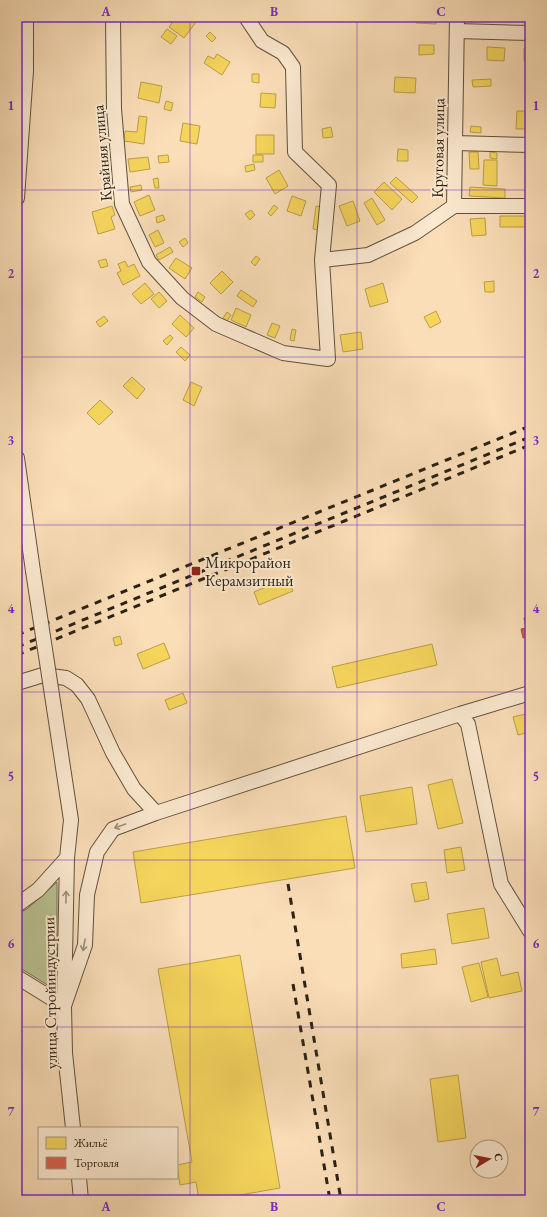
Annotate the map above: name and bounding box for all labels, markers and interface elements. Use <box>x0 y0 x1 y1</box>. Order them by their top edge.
text: A <box>100 3 111 20</box>
text: B <box>270 3 278 20</box>
text: C <box>436 3 446 20</box>
text: 1 <box>8 97 15 114</box>
street label: Круговая улица <box>427 97 449 198</box>
text: 1 <box>533 97 540 114</box>
street label: Крайняя улица <box>87 103 117 202</box>
text: 2 <box>8 265 15 282</box>
text: 2 <box>533 265 540 282</box>
text: 3 <box>8 432 15 449</box>
text: 3 <box>533 432 540 449</box>
place label: Микрорайон Керамзитный <box>205 552 294 591</box>
marker: Микрорайон Керамзитный <box>190 565 202 577</box>
text: 4 <box>8 600 15 617</box>
text: 4 <box>533 600 540 617</box>
text: 5 <box>8 768 14 785</box>
text: 5 <box>533 768 539 785</box>
one-way arrow <box>114 823 126 831</box>
one-way arrow <box>62 891 70 904</box>
street label: улица Стройиндустрии <box>38 916 62 1069</box>
text: 6 <box>8 935 15 952</box>
text: 6 <box>533 935 540 952</box>
one-way arrow <box>80 938 88 951</box>
text: 7 <box>8 1103 15 1120</box>
text: 7 <box>533 1103 540 1120</box>
legend <box>38 1127 178 1179</box>
text: Жильё <box>73 1135 108 1151</box>
north arrow <box>469 1139 509 1179</box>
text: С <box>491 1152 506 1163</box>
text: Торговля <box>74 1155 120 1171</box>
text: A <box>100 1198 111 1215</box>
text: B <box>270 1198 278 1215</box>
text: C <box>436 1198 446 1215</box>

